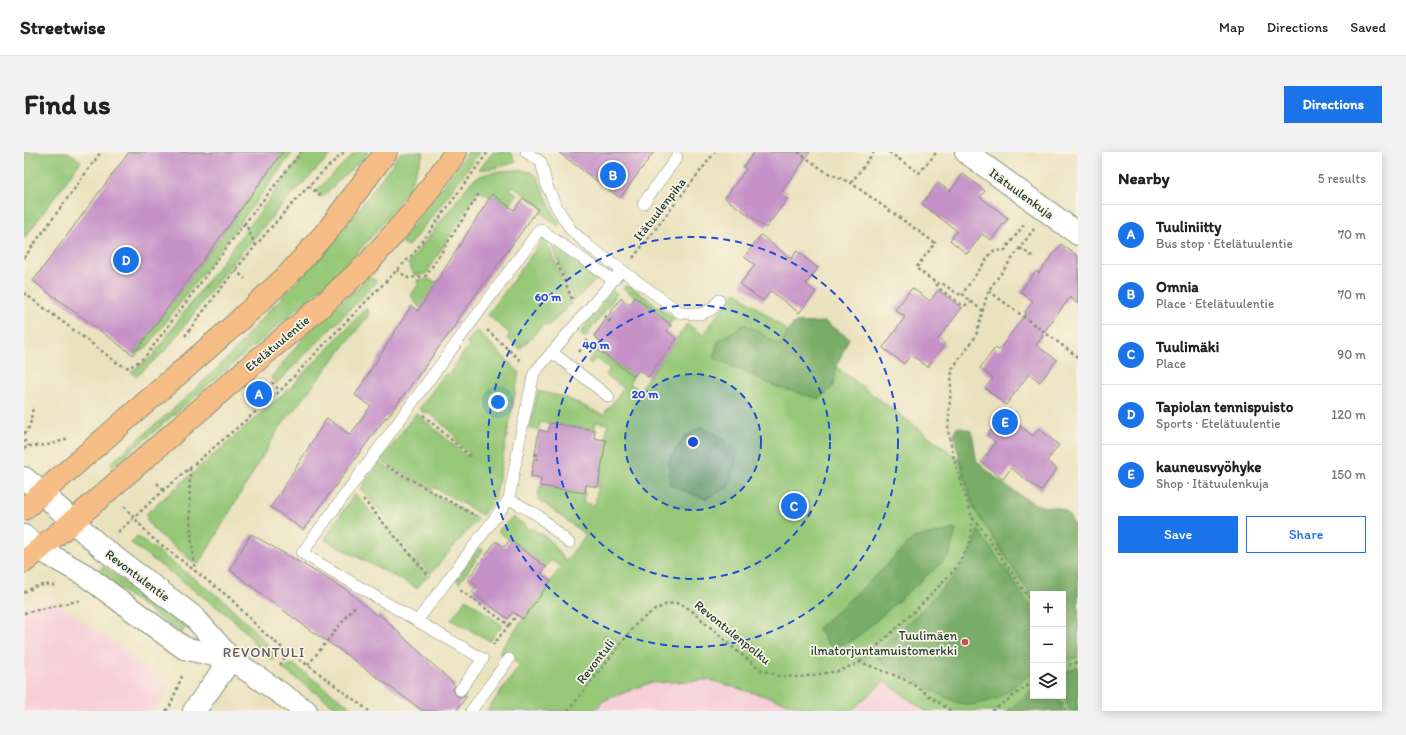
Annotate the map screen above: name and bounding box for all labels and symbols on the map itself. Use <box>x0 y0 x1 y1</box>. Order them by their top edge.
pin: B <box>600 160 626 190</box>
street label: Itätuulenkuja <box>986 165 1057 222</box>
street label: Itätuulenpiha <box>630 174 689 244</box>
pin: D <box>113 245 139 275</box>
text: 60 m <box>535 290 562 304</box>
street label: Etelätuulentie <box>242 312 312 375</box>
text: 40 m <box>582 338 611 352</box>
pin: A <box>246 379 272 409</box>
text: 20 m <box>632 387 659 401</box>
your location <box>488 392 508 412</box>
pin: E <box>992 407 1018 437</box>
centre of rings <box>686 435 700 449</box>
pin: C <box>781 491 807 521</box>
street label: Revontulentie <box>102 546 173 605</box>
street label: Revontulenpolku <box>692 597 774 668</box>
place label: Tuulimäen ilmatorjuntamuistomerkki <box>810 628 958 658</box>
street label: Revontuli <box>573 636 618 687</box>
marker: Tuulimäen ilmatorjuntamuistomerkki <box>960 637 970 647</box>
district label: REVONTULI <box>223 644 305 661</box>

